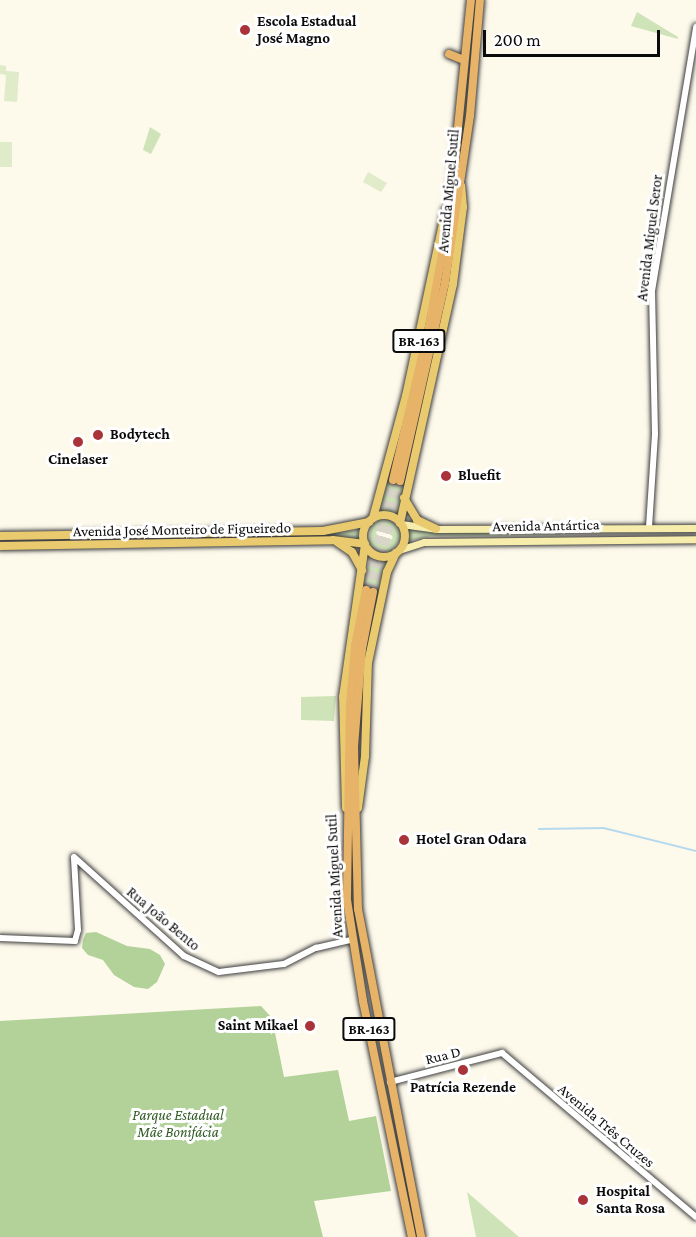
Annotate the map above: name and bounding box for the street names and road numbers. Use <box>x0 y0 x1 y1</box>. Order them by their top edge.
street label: Avenida Miguel Sutil <box>435 128 463 254</box>
street label: Avenida Miguel Seror <box>633 174 667 302</box>
road number: BR-163 <box>392 330 446 352</box>
street label: Avenida Antártica <box>492 516 600 536</box>
street label: Avenida José Monteiro de Figueiredo <box>73 519 291 541</box>
street label: Avenida Miguel Sutil <box>323 814 347 938</box>
street label: Rua João Bento <box>123 883 203 955</box>
road number: BR-163 <box>342 1018 396 1040</box>
street label: Rua D <box>423 1043 463 1069</box>
street label: Avenida Três Cruzes <box>554 1080 658 1172</box>

